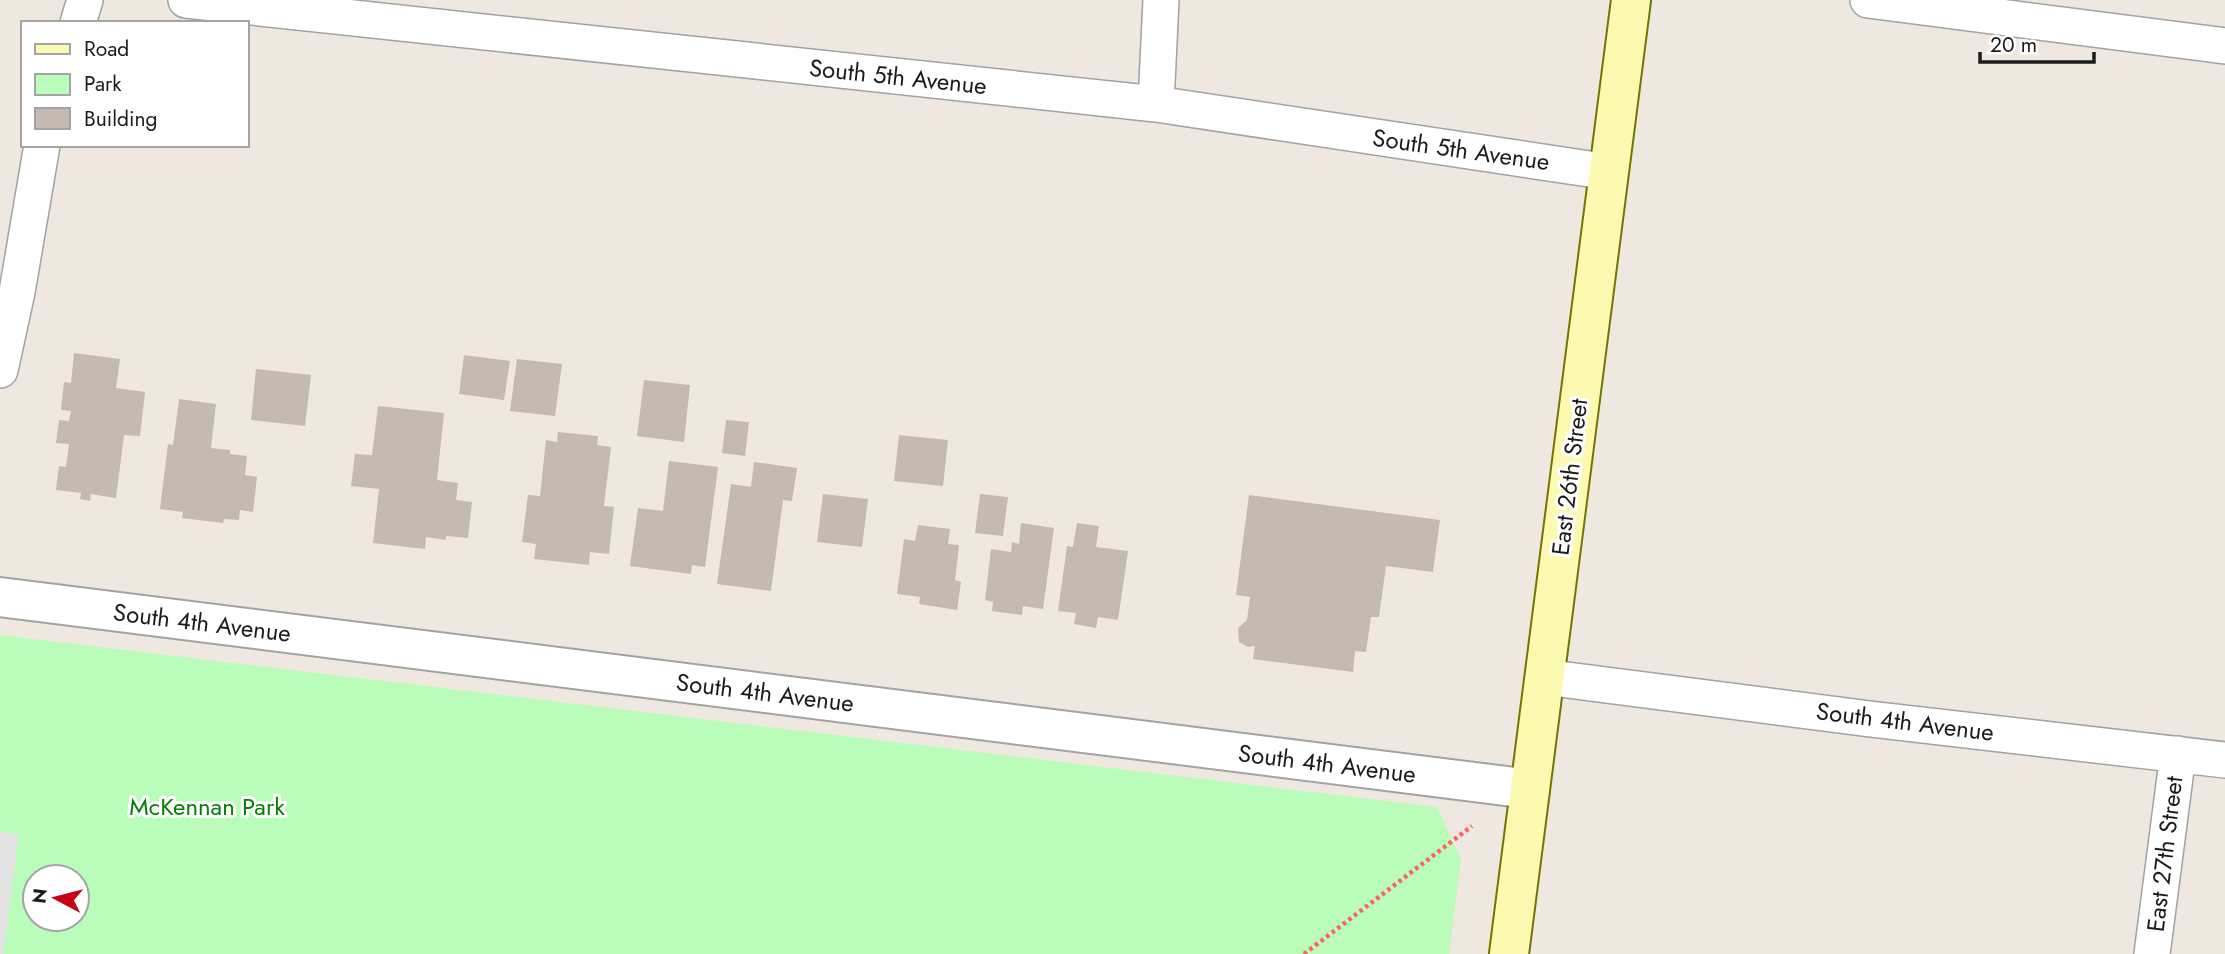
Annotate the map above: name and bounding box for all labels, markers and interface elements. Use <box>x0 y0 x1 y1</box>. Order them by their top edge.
legend <box>21 21 248 147</box>
scale bar <box>1980 21 2094 65</box>
text: 20 m <box>1990 30 2037 60</box>
text: Road <box>84 34 129 64</box>
street label: South 5th Avenue <box>808 50 989 103</box>
text: Park <box>84 69 122 99</box>
text: Building <box>84 104 157 134</box>
street label: South 5th Avenue <box>1370 120 1552 179</box>
street label: East 26th Street <box>1543 396 1597 557</box>
street label: South 4th Avenue <box>111 594 293 651</box>
street label: South 4th Avenue <box>674 664 856 721</box>
street label: South 4th Avenue <box>1814 693 1996 750</box>
street label: South 4th Avenue <box>1236 735 1418 792</box>
street label: East 27th Street <box>2138 774 2191 934</box>
park label: McKennan Park <box>129 789 285 824</box>
north arrow <box>21 863 91 933</box>
text: N <box>25 887 54 905</box>

